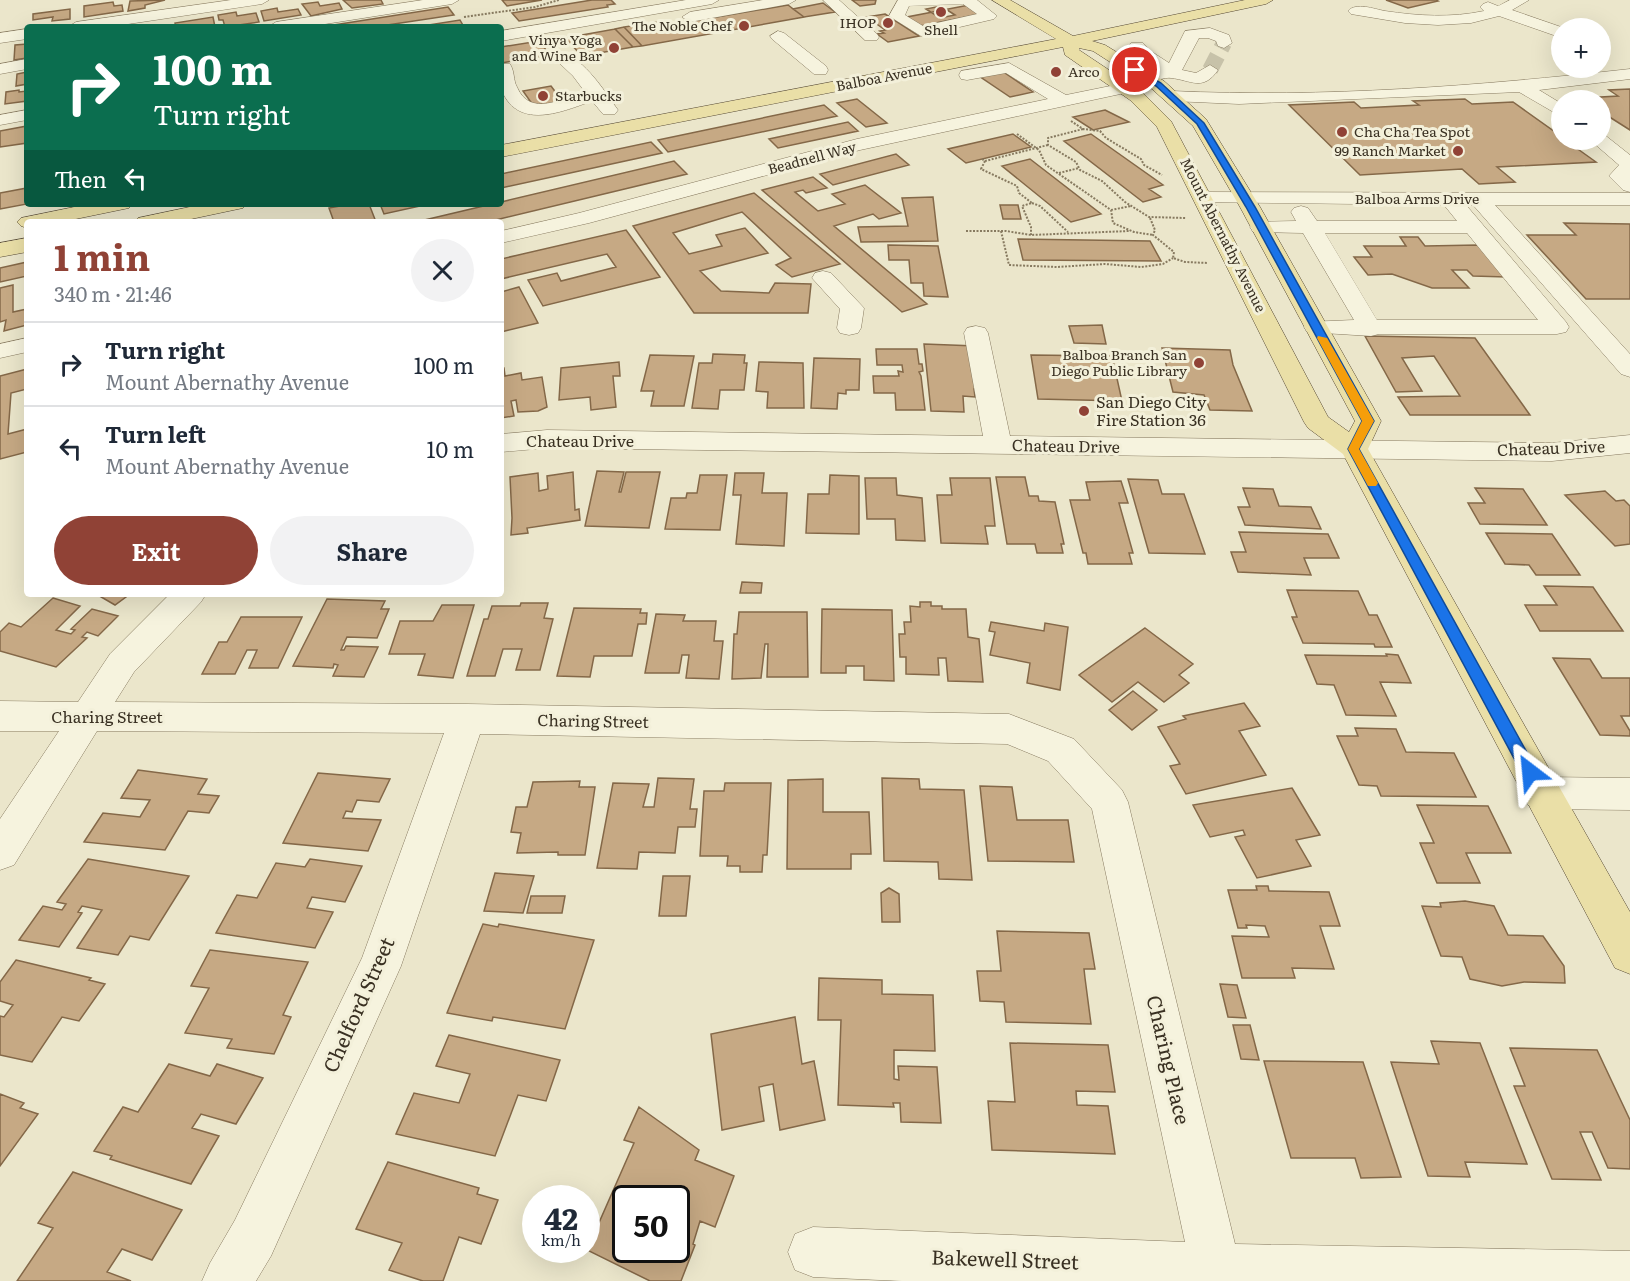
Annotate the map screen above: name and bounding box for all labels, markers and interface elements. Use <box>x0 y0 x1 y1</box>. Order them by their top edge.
marker: Shell <box>934 5 948 19</box>
place label: IHOP <box>839 12 877 32</box>
place label: The Noble Chef <box>632 15 734 35</box>
marker: IHOP <box>881 16 895 30</box>
map controls <box>1551 18 1611 150</box>
button: + <box>1551 18 1611 78</box>
marker: The Noble Chef <box>737 19 751 33</box>
place label: Shell <box>924 19 958 39</box>
place label: Vinya Yoga and Wine Bar <box>512 29 602 65</box>
text: 100 m <box>153 36 272 98</box>
marker: Vinya Yoga and Wine Bar <box>607 41 621 55</box>
pin <box>1109 44 1160 95</box>
icon: right <box>54 48 132 126</box>
icon: arrive <box>1118 53 1151 86</box>
street label: Balboa Avenue <box>834 57 934 95</box>
place label: Arco <box>1068 61 1100 81</box>
marker: Arco <box>1049 65 1063 79</box>
place label: Starbucks <box>555 85 622 105</box>
marker: Starbucks <box>536 89 550 103</box>
button: − <box>1551 90 1611 150</box>
text: Turn right <box>153 93 290 133</box>
place label: Cha Cha Tea Spot <box>1354 121 1470 141</box>
marker: Cha Cha Tea Spot <box>1335 125 1349 139</box>
street label: Beadnell Way <box>765 135 859 178</box>
place label: 99 Ranch Market <box>1334 140 1446 160</box>
marker: 99 Ranch Market <box>1451 144 1465 158</box>
street label: Mount Abernathy Avenue <box>1176 154 1272 315</box>
text: Then <box>54 162 107 195</box>
icon: left <box>119 162 152 195</box>
street label: Balboa Arms Drive <box>1355 188 1479 208</box>
text: 1 min <box>54 229 150 282</box>
button: close <box>411 239 474 302</box>
text: 340 m · 21:46 <box>54 278 172 308</box>
text: Turn right <box>105 333 225 366</box>
place label: Balboa Branch San Diego Public Library <box>1051 344 1188 380</box>
icon: right <box>54 348 87 381</box>
text: 100 m <box>414 348 474 381</box>
marker: Balboa Branch San Diego Public Library <box>1192 356 1206 370</box>
text: Mount Abernathy Avenue <box>105 366 349 396</box>
place label: San Diego City Fire Station 36 <box>1096 389 1207 431</box>
marker: San Diego City Fire Station 36 <box>1077 404 1091 418</box>
text: Turn left <box>105 417 206 450</box>
street label: Chateau Drive <box>526 428 634 452</box>
icon: left <box>54 432 87 465</box>
text: 10 m <box>427 432 474 465</box>
street label: Chateau Drive <box>1012 432 1120 458</box>
street label: Chateau Drive <box>1497 433 1605 461</box>
text: Mount Abernathy Avenue <box>105 450 349 480</box>
button: Exit <box>54 516 258 585</box>
button: Share <box>270 516 474 585</box>
street label: Charing Street <box>51 704 163 728</box>
street label: Charing Street <box>537 707 649 733</box>
position arrow <box>1498 740 1562 804</box>
street label: Chelford Street <box>314 932 400 1077</box>
street label: Charing Place <box>1141 992 1199 1127</box>
speed limit sign: 50 <box>612 1185 690 1263</box>
text: 42 <box>544 1195 578 1239</box>
text: km/h <box>541 1228 581 1251</box>
street label: Bakewell Street <box>931 1240 1079 1276</box>

